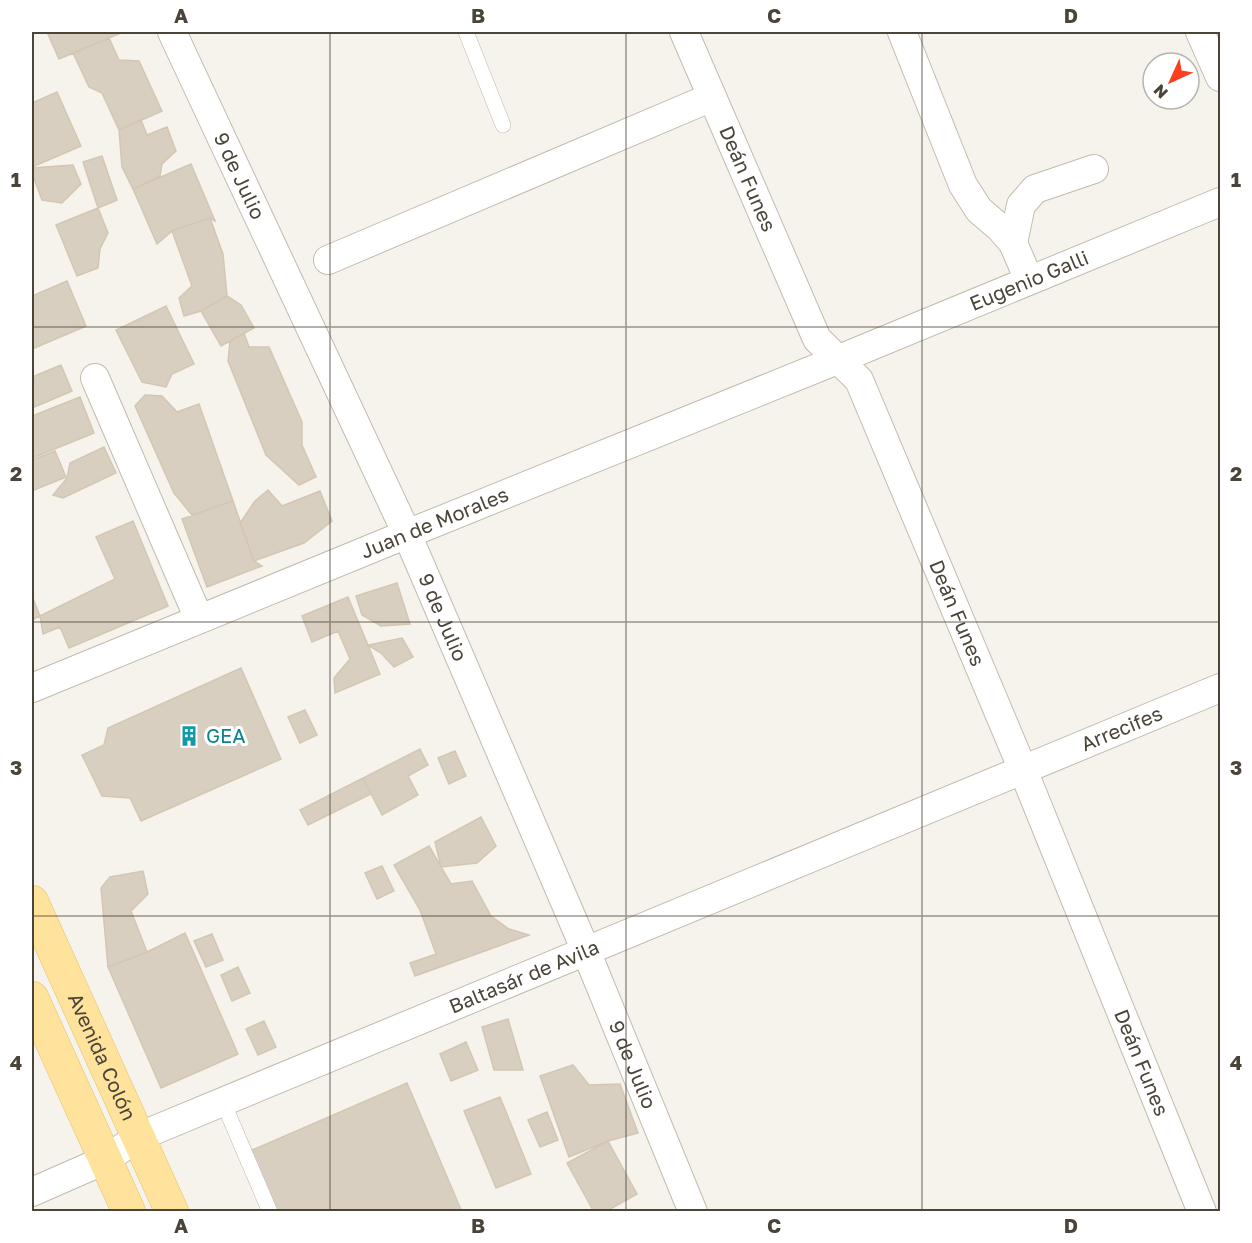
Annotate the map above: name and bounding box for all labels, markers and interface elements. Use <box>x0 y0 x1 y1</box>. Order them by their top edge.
text: A <box>174 3 188 27</box>
text: B <box>471 3 485 27</box>
text: C <box>767 3 781 27</box>
text: D <box>1064 3 1078 27</box>
north arrow <box>1141 51 1201 111</box>
text: N <box>1149 80 1172 103</box>
street label: Deán Funes <box>715 122 782 235</box>
street label: 9 de Julio <box>210 128 271 223</box>
text: 1 <box>11 167 21 191</box>
text: 1 <box>1231 167 1241 191</box>
street label: Eugenio Galli <box>966 245 1092 315</box>
text: 2 <box>10 461 22 485</box>
text: 2 <box>1230 461 1242 485</box>
street label: Juan de Morales <box>357 481 511 563</box>
street label: Deán Funes <box>925 556 991 669</box>
street label: 9 de Julio <box>414 569 473 664</box>
street label: Arrecifes <box>1077 700 1166 755</box>
place label: GEA <box>206 723 246 747</box>
building icon: GEA <box>177 724 201 748</box>
text: 3 <box>10 755 22 779</box>
text: 3 <box>1230 755 1242 779</box>
street label: Baltasár de Avila <box>445 934 602 1018</box>
street label: Avenida Colón <box>64 989 142 1124</box>
street label: Deán Funes <box>1110 1005 1175 1119</box>
street label: 9 de Julio <box>605 1017 662 1112</box>
text: 4 <box>10 1050 22 1074</box>
text: 4 <box>1230 1050 1242 1074</box>
text: A <box>174 1213 188 1237</box>
text: B <box>471 1213 485 1237</box>
text: C <box>767 1213 781 1237</box>
text: D <box>1064 1213 1078 1237</box>

